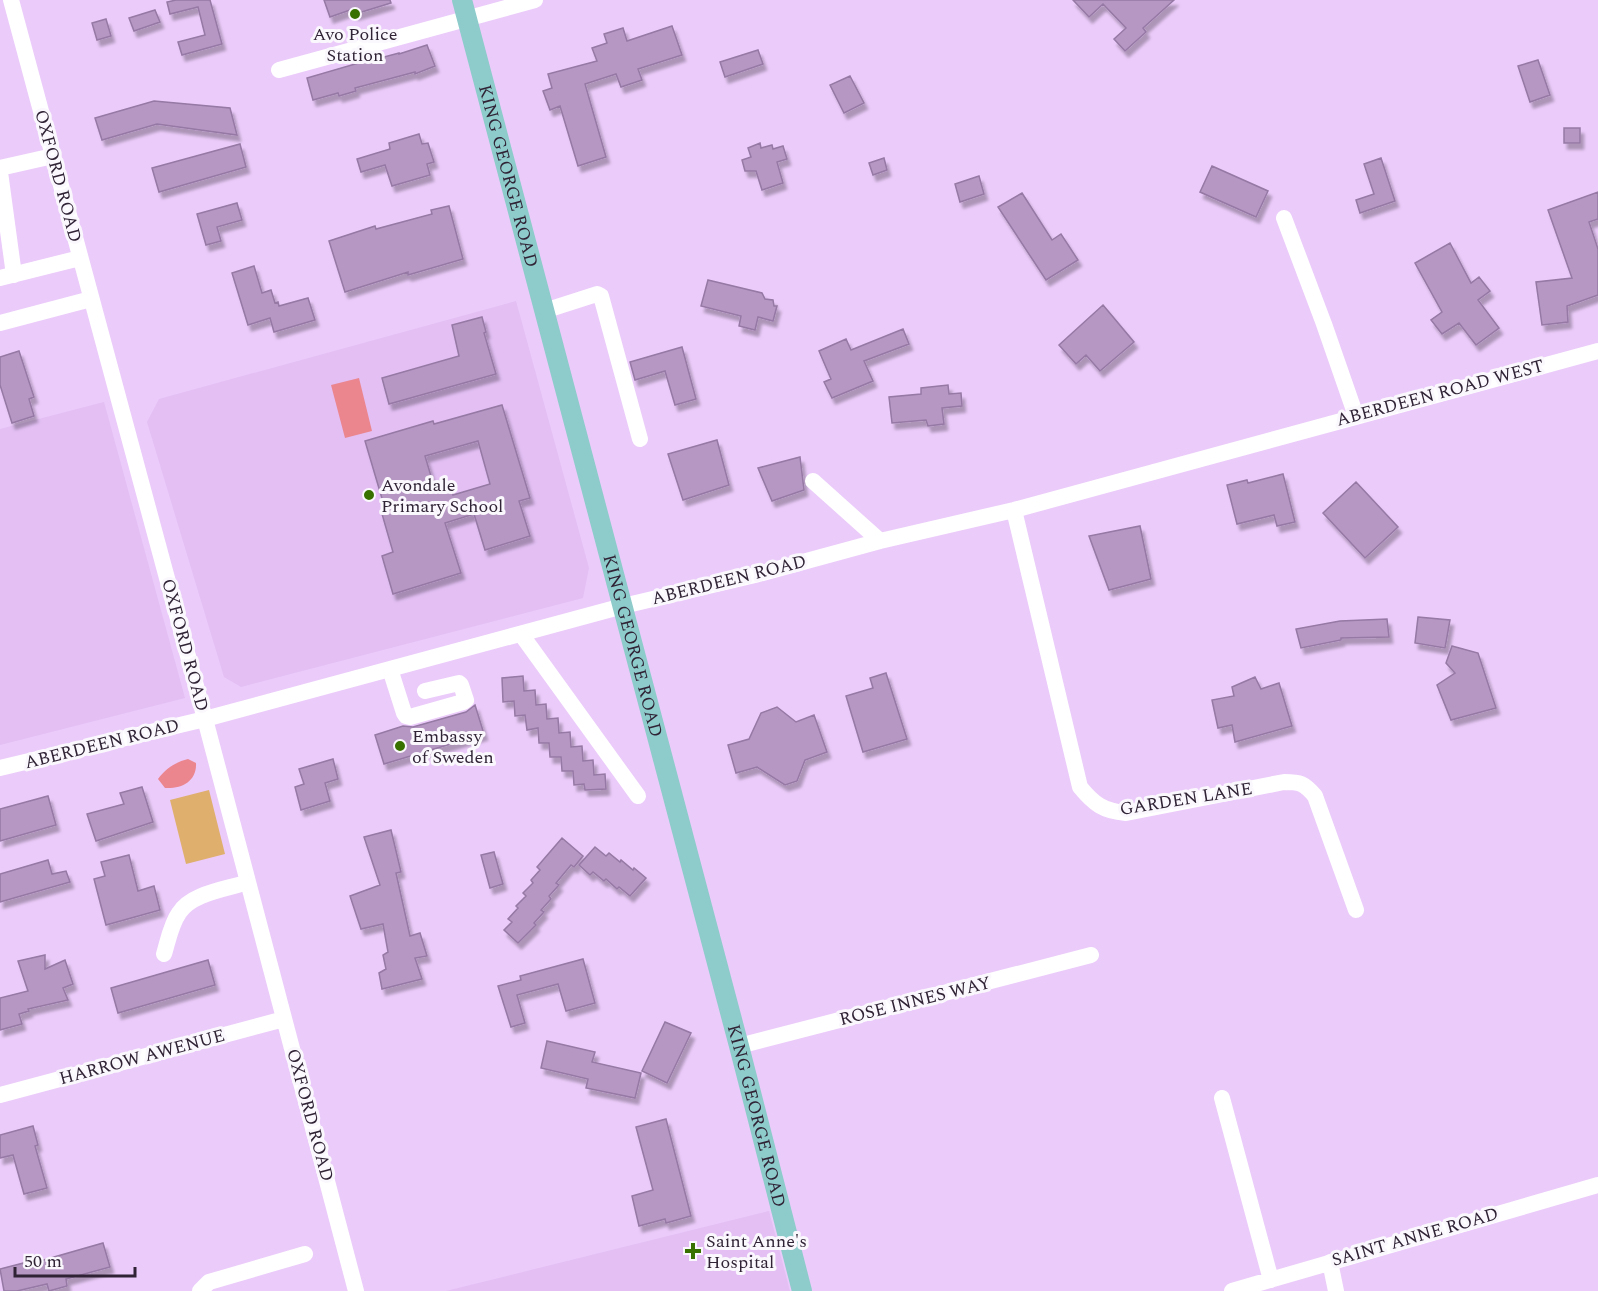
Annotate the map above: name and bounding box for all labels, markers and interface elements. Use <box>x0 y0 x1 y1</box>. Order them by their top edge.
marker: Avo Police Station <box>348 7 362 21</box>
place label: Avo Police Station <box>313 21 397 69</box>
street label: KING GEORGE ROAD <box>471 82 546 270</box>
street label: OXFORD ROAD <box>27 107 89 245</box>
street label: ABERDEEN ROAD WEST <box>1333 352 1547 434</box>
place label: Avondale Primary School <box>381 472 503 520</box>
marker: Avondale Primary School <box>362 488 376 502</box>
street label: ABERDEEN ROAD <box>649 548 809 612</box>
street label: KING GEORGE ROAD <box>596 551 670 740</box>
street label: OXFORD ROAD <box>154 576 216 714</box>
street label: ABERDEEN ROAD <box>22 712 182 776</box>
place label: Embassy of Sweden <box>412 723 494 771</box>
marker: Embassy of Sweden <box>393 739 407 753</box>
street label: GARDEN LANE <box>1118 775 1254 823</box>
street label: ROSE INNES WAY <box>836 969 994 1033</box>
street label: KING GEORGE ROAD <box>720 1021 793 1210</box>
street label: HARROW AWENUE <box>56 1022 228 1092</box>
street label: OXFORD ROAD <box>279 1046 341 1184</box>
street label: SAINT ANNE ROAD <box>1328 1200 1502 1274</box>
place label: Saint Anne's Hospital <box>706 1228 807 1276</box>
scale bar <box>15 1240 135 1278</box>
marker: Saint Anne's Hospital <box>684 1242 702 1260</box>
text: 50 m <box>24 1248 62 1275</box>

